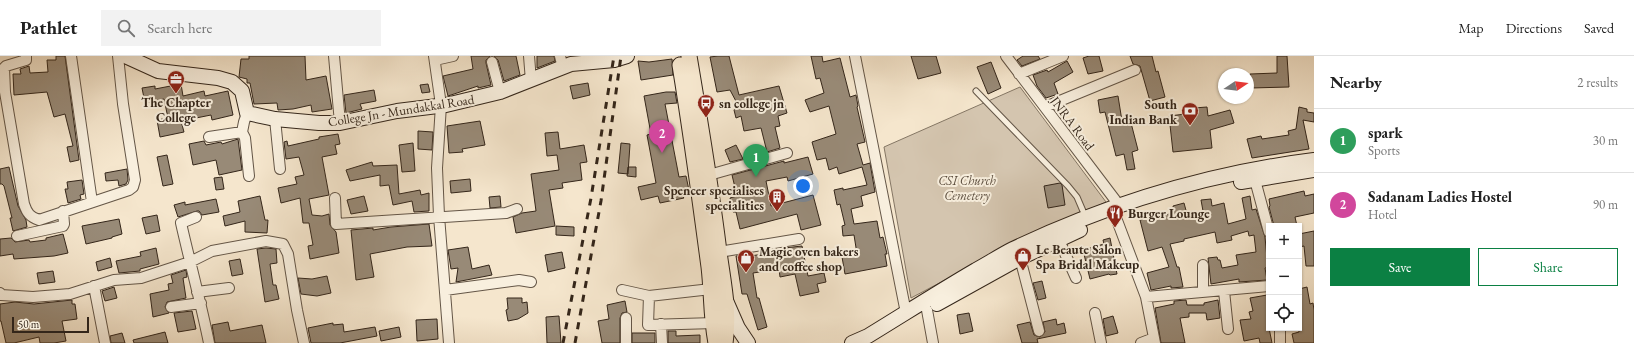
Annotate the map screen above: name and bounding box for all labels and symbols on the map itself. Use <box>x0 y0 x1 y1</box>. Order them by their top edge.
north arrow <box>1218 68 1254 104</box>
office icon: The Chapter College <box>166 69 186 94</box>
street label: College Jn - Mundakkal Road <box>327 90 476 130</box>
street label: JNRA Road <box>1046 92 1099 154</box>
bus stop icon: sn college jn <box>696 93 716 118</box>
place label: The Chapter College <box>141 94 211 126</box>
place label: sn college jn <box>719 95 785 112</box>
place label: South Indian Bank <box>1109 96 1178 128</box>
bank icon: South Indian Bank <box>1180 101 1200 126</box>
pin: 2 <box>649 120 675 153</box>
pin: 1 <box>743 144 769 177</box>
park label: CSI Church Cemetery <box>938 172 996 204</box>
your location <box>793 176 813 196</box>
place label: Spencer specialises specialities <box>664 182 764 214</box>
building icon: Spencer specialises specialities <box>767 187 787 212</box>
restaurant icon: Burger Lounge <box>1105 203 1125 228</box>
place label: Burger Lounge <box>1128 205 1210 222</box>
place label: Le Beaute Salon Spa Bridal Makeup <box>1036 241 1139 273</box>
place label: Magic oven bakers and coffee shop <box>759 243 859 275</box>
shop icon: Le Beaute Salon Spa Bridal Makeup <box>1013 246 1033 271</box>
shop icon: Magic oven bakers and coffee shop <box>736 248 756 273</box>
scale bar <box>12 315 89 334</box>

